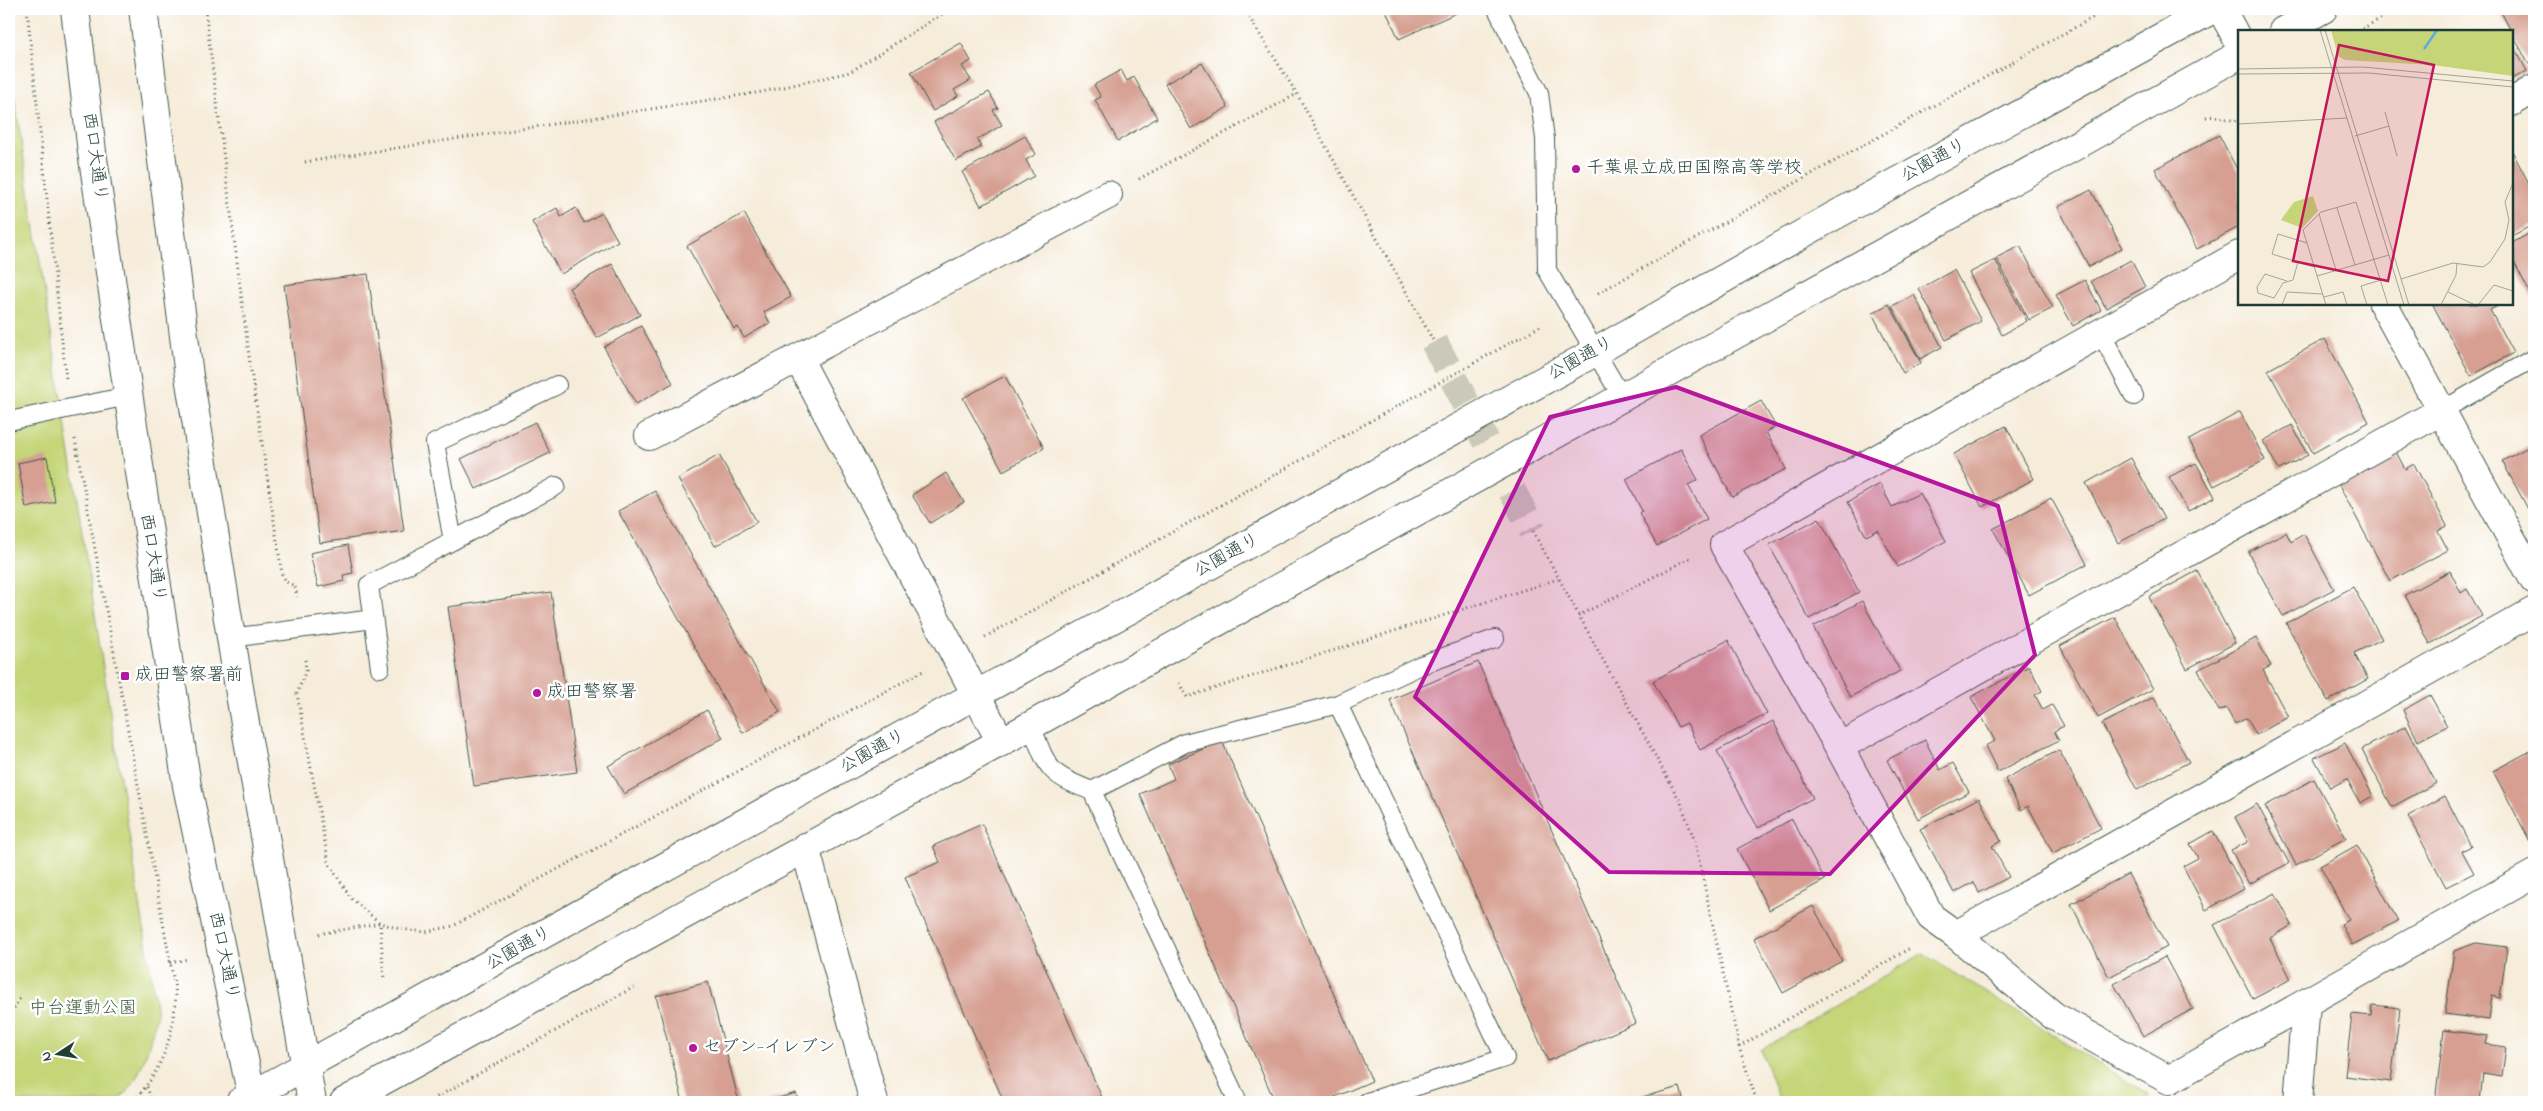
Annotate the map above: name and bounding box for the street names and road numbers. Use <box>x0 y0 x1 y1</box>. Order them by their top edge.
street label: 西口大通り <box>75 111 113 203</box>
street label: 公園通り <box>1896 132 1972 190</box>
street label: 公園通り <box>1543 330 1619 388</box>
street label: 西口大通り <box>132 512 172 604</box>
street label: 公園通り <box>1189 527 1265 585</box>
street label: 公園通り <box>835 723 911 781</box>
street label: 西口大通り <box>201 909 245 1003</box>
street label: 公園通り <box>481 920 557 978</box>

